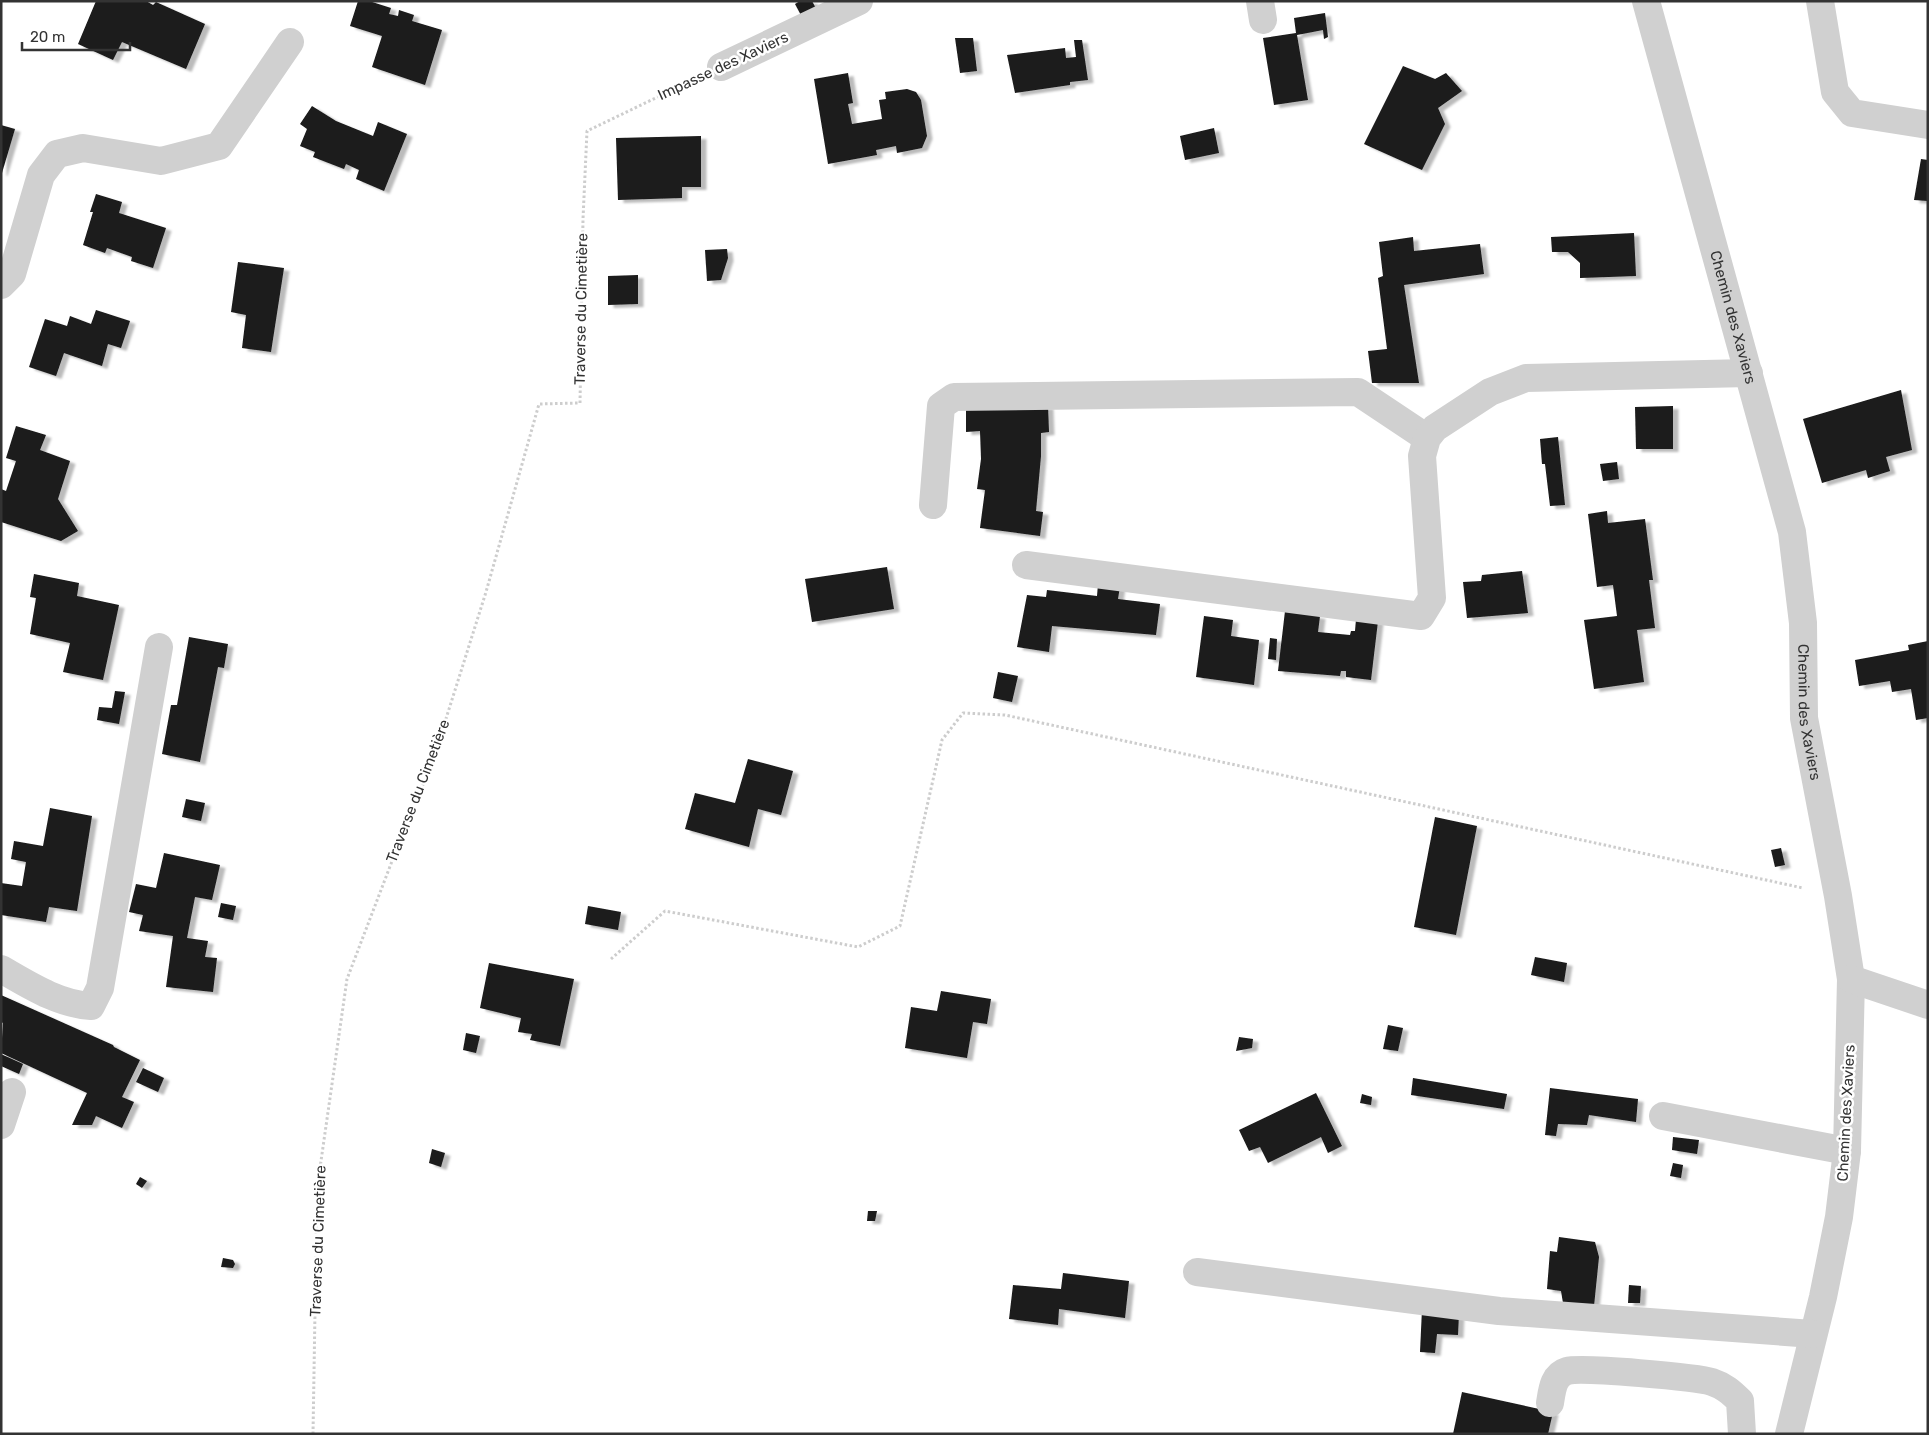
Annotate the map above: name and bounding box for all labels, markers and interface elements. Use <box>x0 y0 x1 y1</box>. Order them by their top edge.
scale bar <box>22 20 130 52</box>
text: 20 m <box>30 28 65 46</box>
street label: Impasse des Xaviers <box>655 28 791 104</box>
street label: Traverse du Cimetière <box>571 233 591 385</box>
street label: Chemin des Xaviers <box>1706 249 1760 386</box>
street label: Chemin des Xaviers <box>1794 644 1825 782</box>
street label: Traverse du Cimetière <box>382 717 454 865</box>
street label: Chemin des Xaviers <box>1833 1044 1859 1182</box>
street label: Traverse du Cimetière <box>306 1165 330 1317</box>

